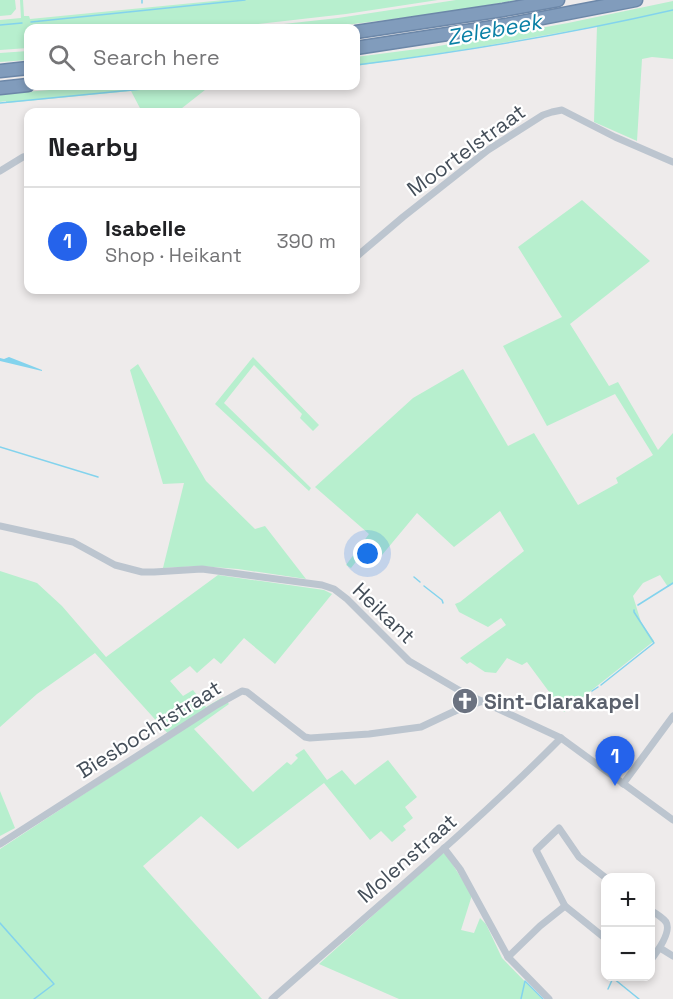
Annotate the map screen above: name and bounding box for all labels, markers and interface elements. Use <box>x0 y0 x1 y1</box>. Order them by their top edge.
water label: Zelebeek <box>444 7 546 51</box>
search box <box>24 24 360 90</box>
icon: search <box>45 41 78 74</box>
text: Search here <box>93 43 220 71</box>
street label: Moortelstraat <box>401 98 531 202</box>
text: Nearby <box>48 130 138 164</box>
text: Isabelle <box>105 214 186 242</box>
text: 1 <box>63 228 72 254</box>
text: 390 m <box>277 228 336 254</box>
text: Shop · Heikant <box>105 242 242 268</box>
your location <box>353 539 382 568</box>
street label: Heikant <box>347 577 421 649</box>
street label: Biesbochtstraat <box>72 674 226 784</box>
church icon: Sint-Clarakapel <box>450 686 480 716</box>
place label: Sint-Clarakapel <box>484 688 640 715</box>
pin: 1 <box>596 736 634 786</box>
street label: Molenstraat <box>352 808 462 908</box>
map controls <box>601 873 655 981</box>
button: + <box>601 873 655 927</box>
button: − <box>601 927 655 981</box>

